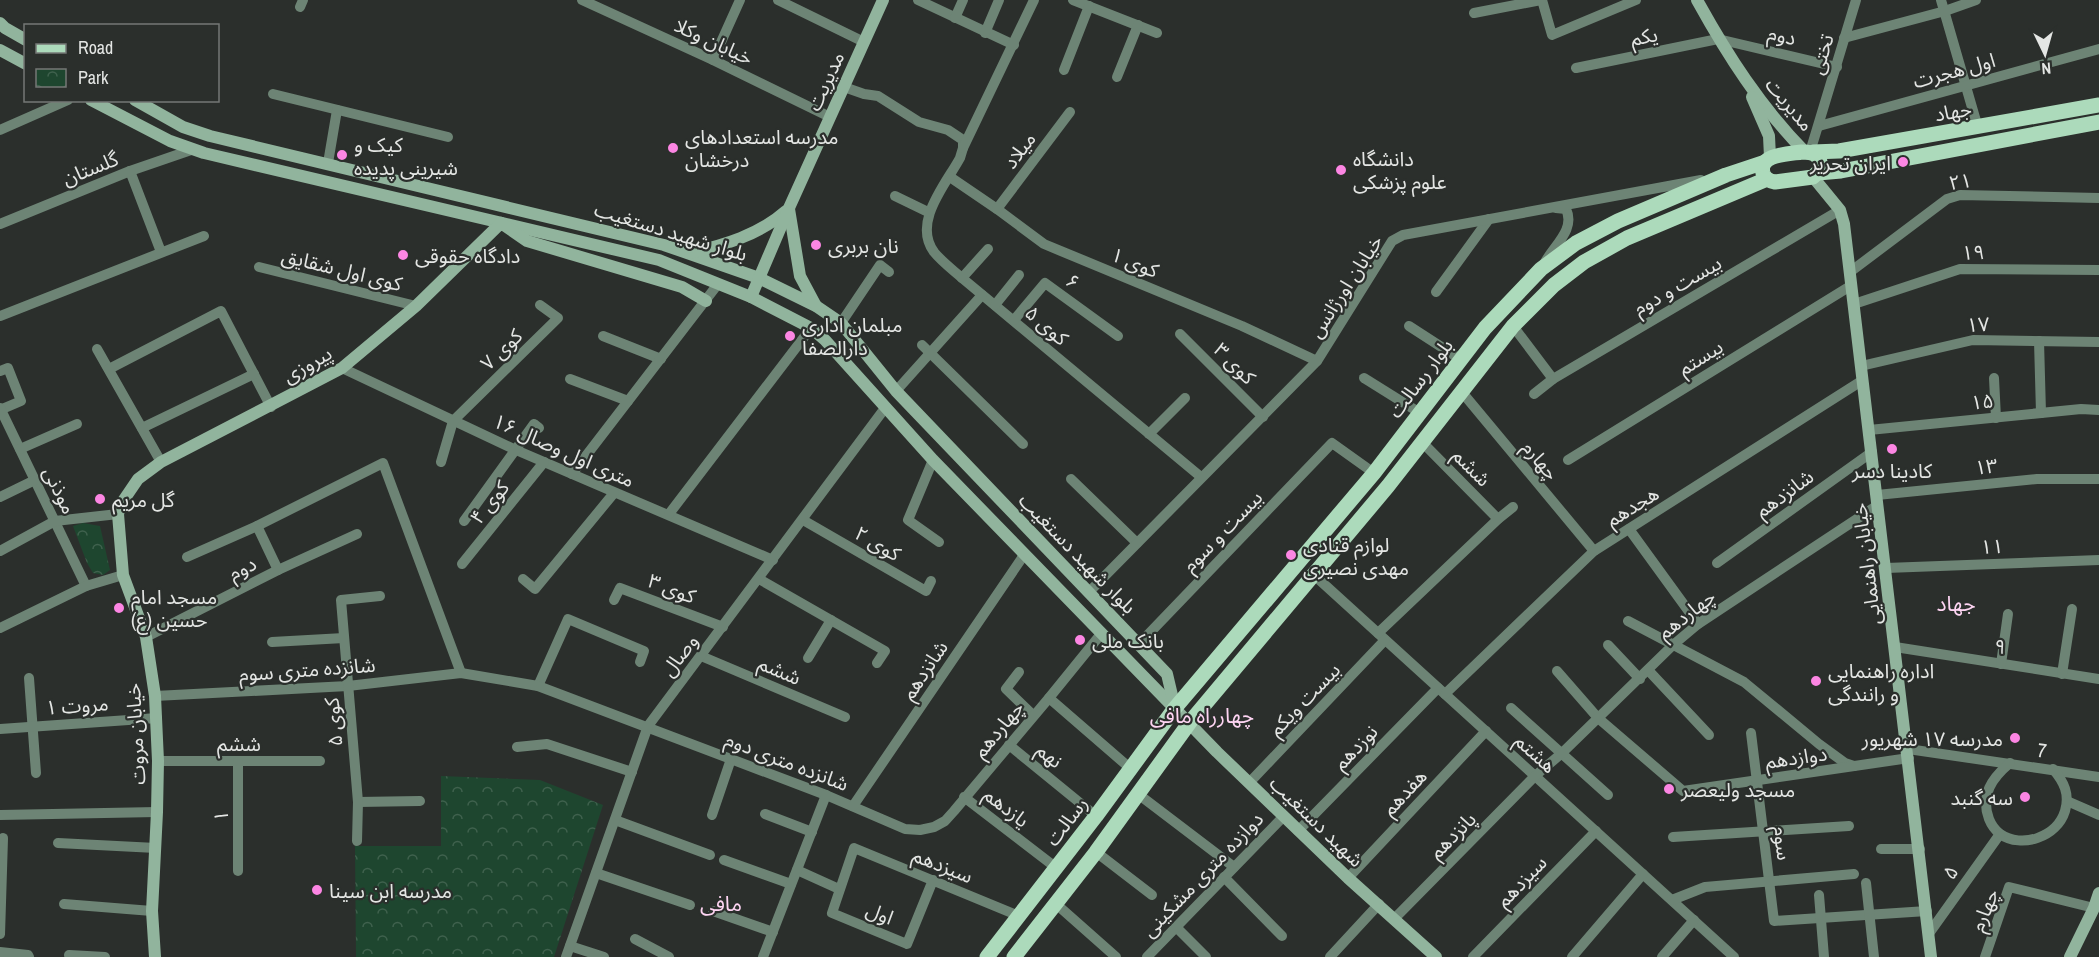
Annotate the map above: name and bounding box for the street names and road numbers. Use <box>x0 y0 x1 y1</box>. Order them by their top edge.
street label: خیابان وکلا <box>670 11 758 71</box>
street label: دوم <box>1765 19 1799 53</box>
street label: یکم <box>1628 20 1660 54</box>
street label: تختی <box>1802 31 1840 77</box>
street label: اول هجرت <box>1910 46 1998 94</box>
street label: مدیریت <box>800 47 850 115</box>
street label: مدیریت <box>1760 71 1820 137</box>
street label: جهاد <box>1932 94 1974 128</box>
street label: میلاد <box>996 126 1042 174</box>
street label: گلستان <box>58 144 123 191</box>
street label: ۲۱ <box>1947 166 1973 196</box>
street label: بلوار شهید دستغیب <box>591 195 751 267</box>
street label: خیابان اورژانس <box>1302 229 1388 343</box>
street label: ۱۹ <box>1961 238 1985 266</box>
street label: کوی ۱ <box>1107 240 1163 284</box>
street label: کوی اول شقایق <box>279 241 406 297</box>
street label: بیست و دوم <box>1628 249 1727 323</box>
street label: ۶ <box>1060 267 1086 295</box>
street label: کوی ۵ <box>1020 299 1075 352</box>
street label: ۱۷ <box>1966 310 1991 338</box>
street label: کوی ۷ <box>474 322 529 376</box>
street label: بلوار رسالت <box>1381 333 1459 423</box>
street label: بیستم <box>1672 333 1729 383</box>
street label: کوی ۳ <box>1208 336 1262 390</box>
street label: پیروزی <box>277 339 337 389</box>
street label: ۱۵ <box>1969 386 1995 416</box>
street label: ۱۶ متری اول وصال <box>489 407 639 493</box>
street label: چهارم <box>1515 434 1565 487</box>
street label: ششم <box>1446 442 1497 493</box>
street label: ۱۳ <box>1973 451 1999 481</box>
street label: موذنی <box>37 462 83 518</box>
street label: شانزدهم <box>1749 463 1820 525</box>
street label: کوی ۴ <box>463 474 515 529</box>
street label: هجدهم <box>1600 479 1665 534</box>
street label: بیست و سوم <box>1176 484 1269 579</box>
street label: بلوار شهید دستغیب <box>1013 487 1143 619</box>
street label: خیابان راهنمایی <box>1845 502 1887 626</box>
street label: کوی ۲ <box>850 519 907 567</box>
street label: ۱۱ <box>1980 532 2004 560</box>
street label: دوم <box>223 550 262 588</box>
street label: کوی ۳ <box>644 567 700 610</box>
street label: چهاردهم <box>1651 583 1722 647</box>
street label: وصال <box>654 628 704 682</box>
street label: ۹ <box>1992 632 2008 660</box>
street label: شانزدهم <box>894 635 955 706</box>
street label: ششم <box>754 649 805 693</box>
street label: شانزده متری سوم <box>238 651 376 689</box>
street label: بیست ویکم <box>1262 656 1347 743</box>
street label: خیابان مروت <box>119 682 151 786</box>
street label: مروت ۱ <box>45 689 109 721</box>
street label: چهاردهم <box>966 695 1031 765</box>
street label: کوی ۵ <box>317 696 349 748</box>
street label: نوزدهم <box>1327 718 1385 777</box>
street label: شانزده متری دوم <box>721 725 853 799</box>
street label: هشتم <box>1508 727 1563 780</box>
street label: ششم <box>217 730 261 759</box>
street label: نهم <box>1030 736 1069 775</box>
street label: 7 <box>2036 736 2048 764</box>
street label: دوازدهم <box>1763 739 1829 777</box>
street label: هفدهم <box>1375 763 1434 823</box>
street label: شهید دستغیب <box>1264 769 1370 873</box>
street label: یازدهم <box>977 781 1035 835</box>
street label: رسالت <box>1039 791 1093 851</box>
street label: دوازده متری مشکینی <box>1135 805 1269 943</box>
street label: پانزدهم <box>1422 805 1483 866</box>
street label: ۱ <box>207 810 234 822</box>
street label: سوم <box>1765 824 1799 862</box>
street label: سیزدهم <box>908 841 977 891</box>
street label: سیزدهم <box>1489 849 1554 914</box>
street label: ۵ <box>1936 860 1964 884</box>
street label: چهارم <box>1963 885 2007 936</box>
street label: اول <box>862 895 898 931</box>

